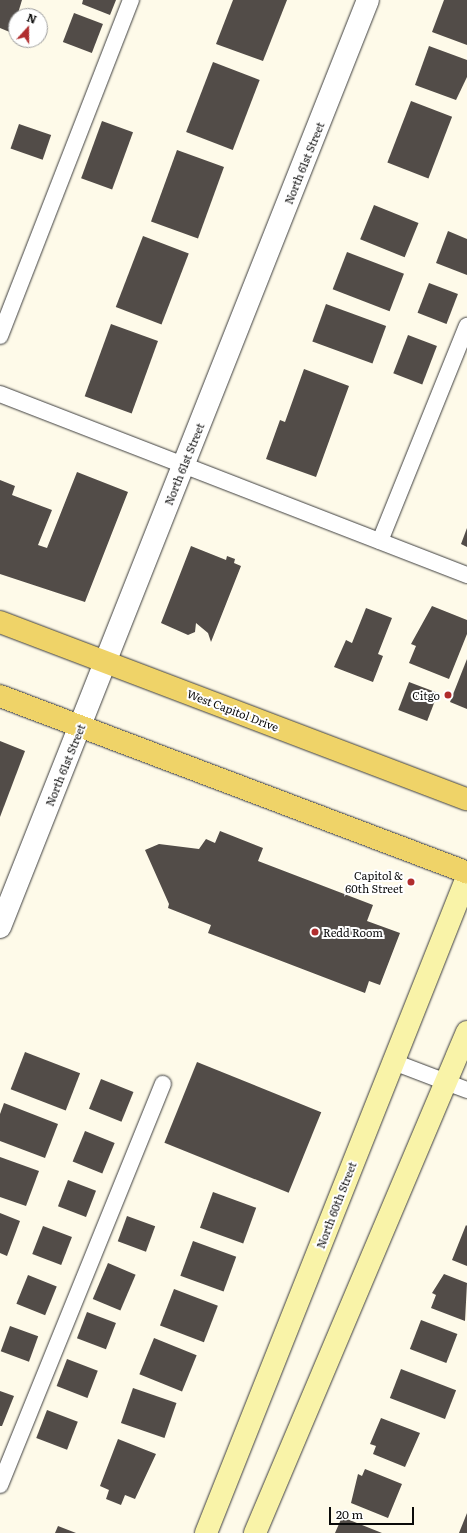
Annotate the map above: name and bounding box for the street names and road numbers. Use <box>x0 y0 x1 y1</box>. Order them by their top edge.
street label: North 61st Street <box>281 120 327 206</box>
street label: North 61st Street <box>161 421 207 507</box>
street label: West Capitol Drive <box>185 686 281 734</box>
street label: North 61st Street <box>42 722 88 808</box>
street label: North 60th Street <box>313 1160 359 1250</box>

